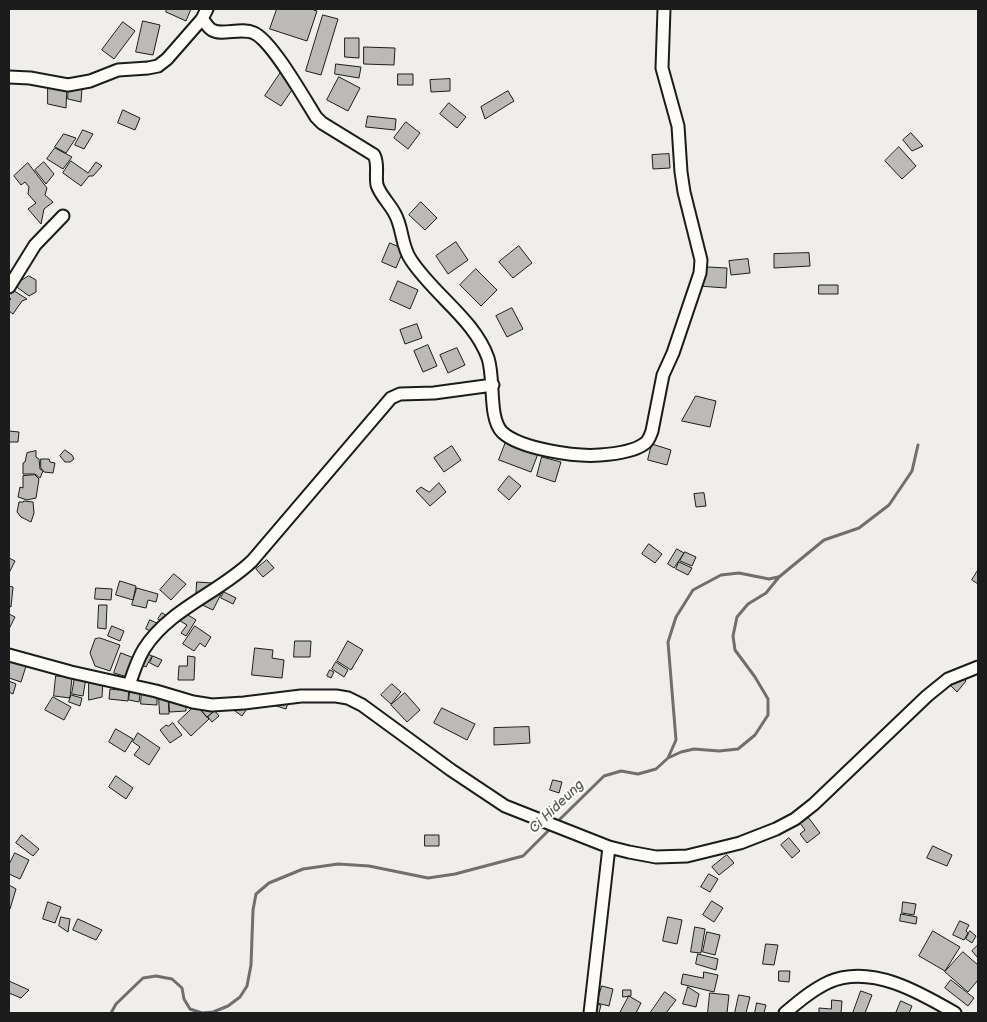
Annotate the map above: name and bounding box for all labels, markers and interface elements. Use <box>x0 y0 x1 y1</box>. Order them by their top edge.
water label: Ci Hideung <box>526 777 588 837</box>

